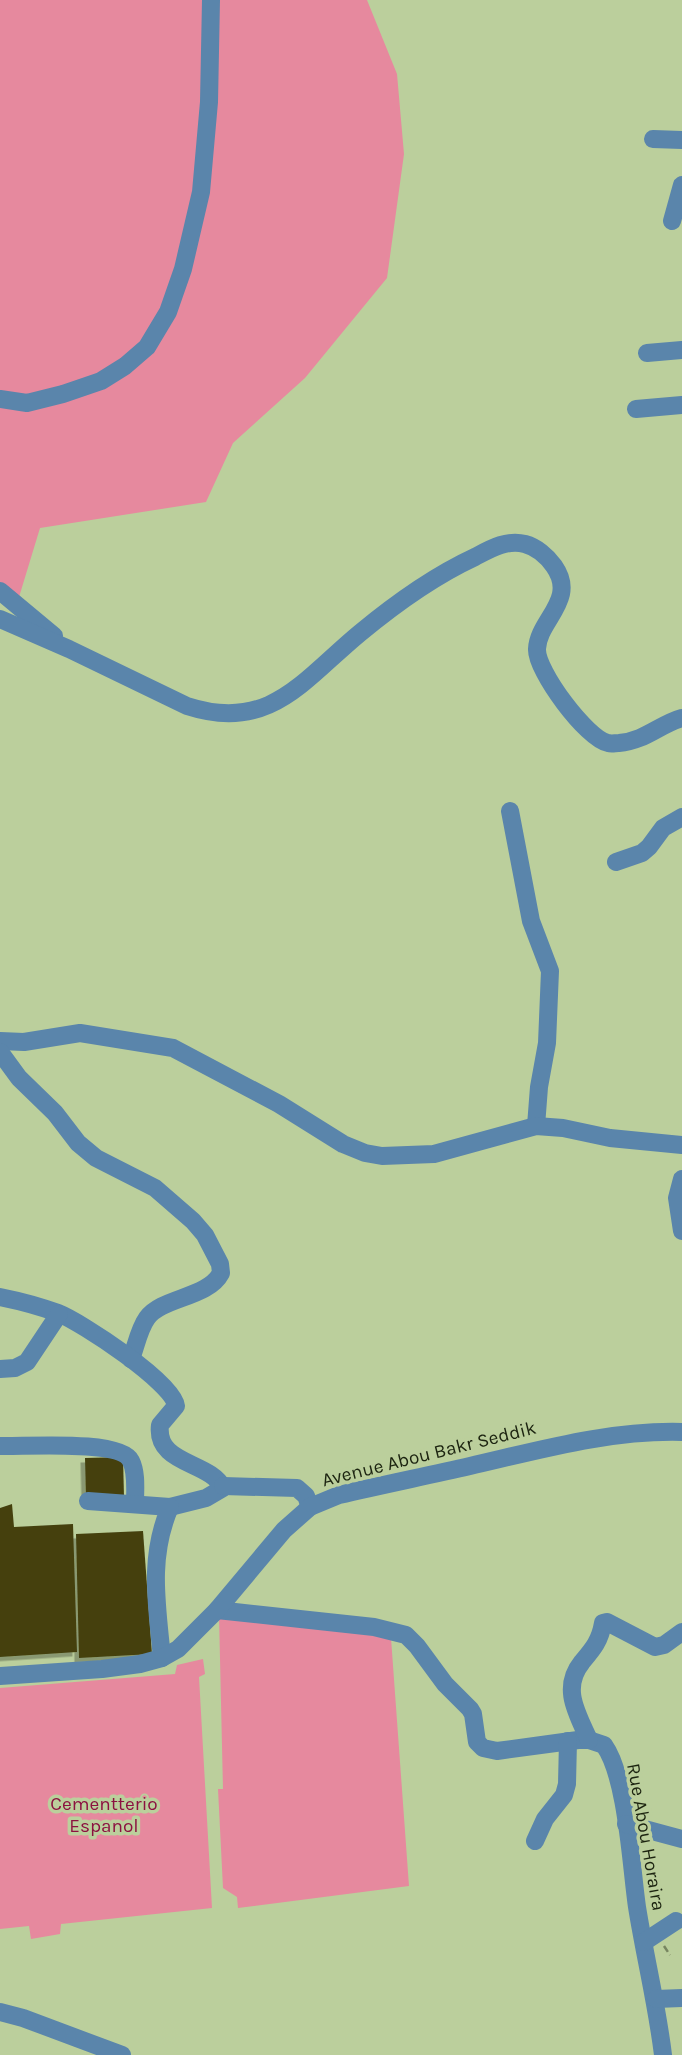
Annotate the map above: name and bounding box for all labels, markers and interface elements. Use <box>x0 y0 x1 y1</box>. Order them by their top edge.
street label: Avenue Abou Bakr Seddik <box>320 1417 539 1491</box>
street label: Rue Abou Horaira <box>622 1762 670 1912</box>
park label: Cementterio Espanol <box>50 1793 158 1837</box>

